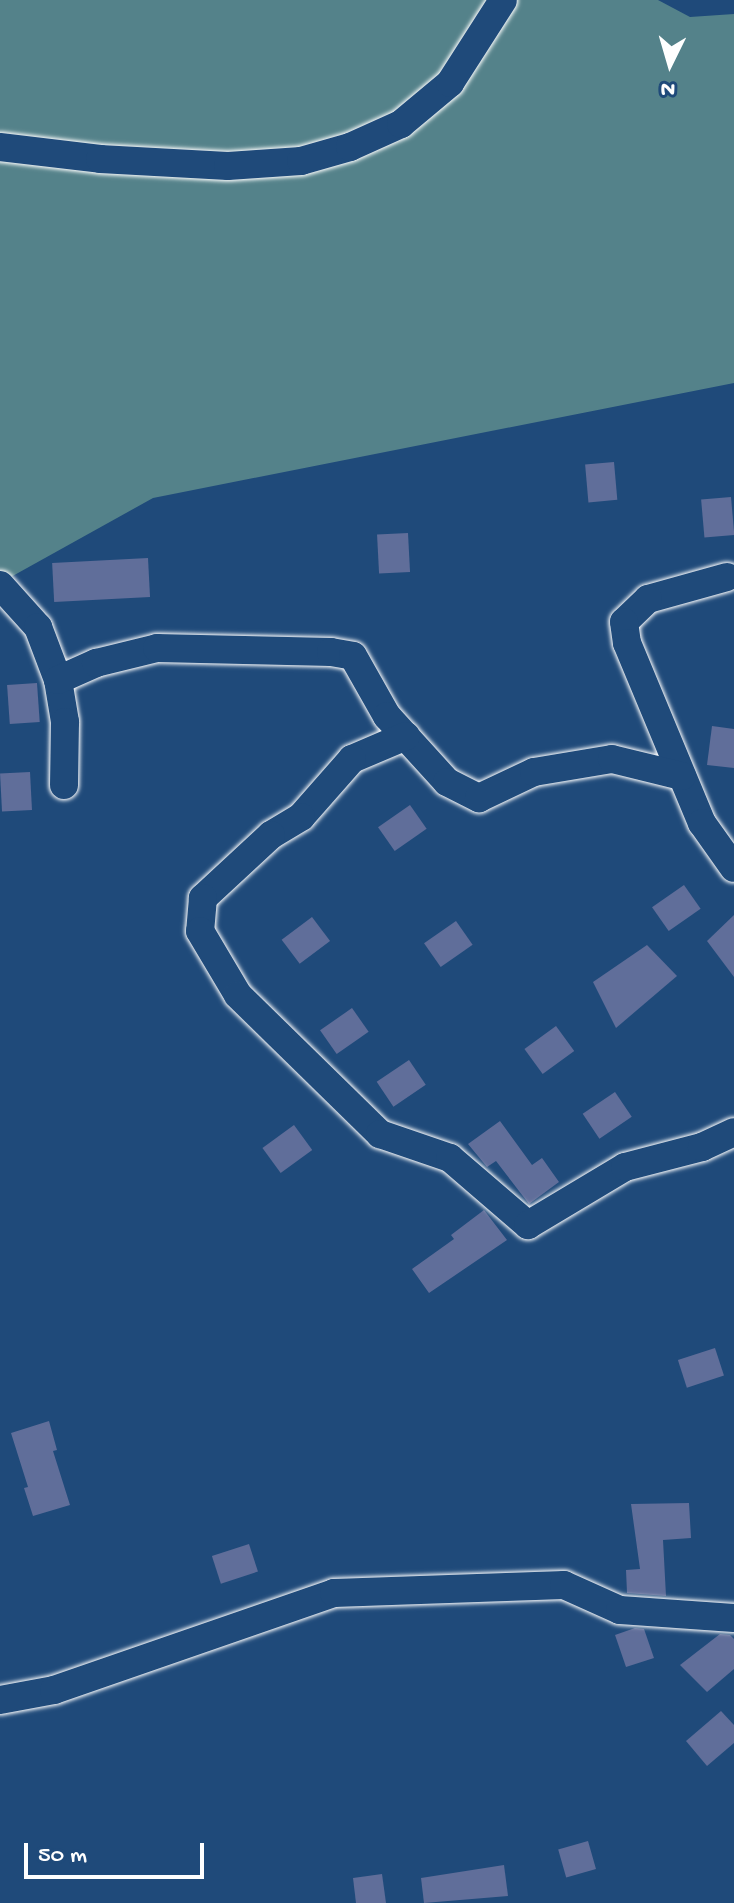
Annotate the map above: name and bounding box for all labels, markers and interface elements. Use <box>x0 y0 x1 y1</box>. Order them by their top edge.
north arrow <box>630 24 710 104</box>
text: N <box>660 74 676 101</box>
scale bar <box>28 1827 208 1877</box>
text: 50 m <box>38 1842 87 1871</box>

